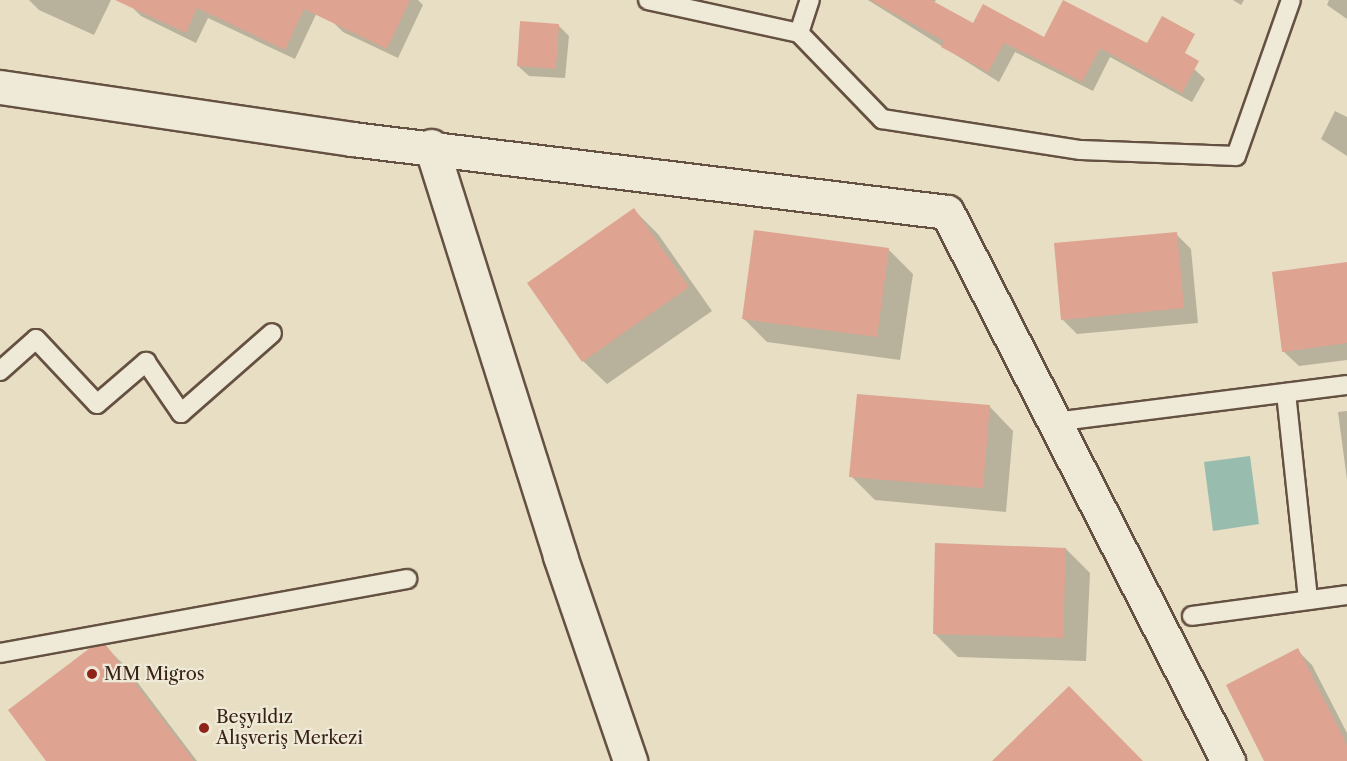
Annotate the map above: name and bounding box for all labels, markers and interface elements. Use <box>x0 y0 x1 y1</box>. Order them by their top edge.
place label: MM Migros <box>104 663 205 685</box>
marker: MM Migros <box>85 667 99 681</box>
place label: Beşyıldız Alışveriş Merkezi <box>216 707 363 750</box>
marker: Beşyıldız Alışveriş Merkezi <box>197 721 211 735</box>

